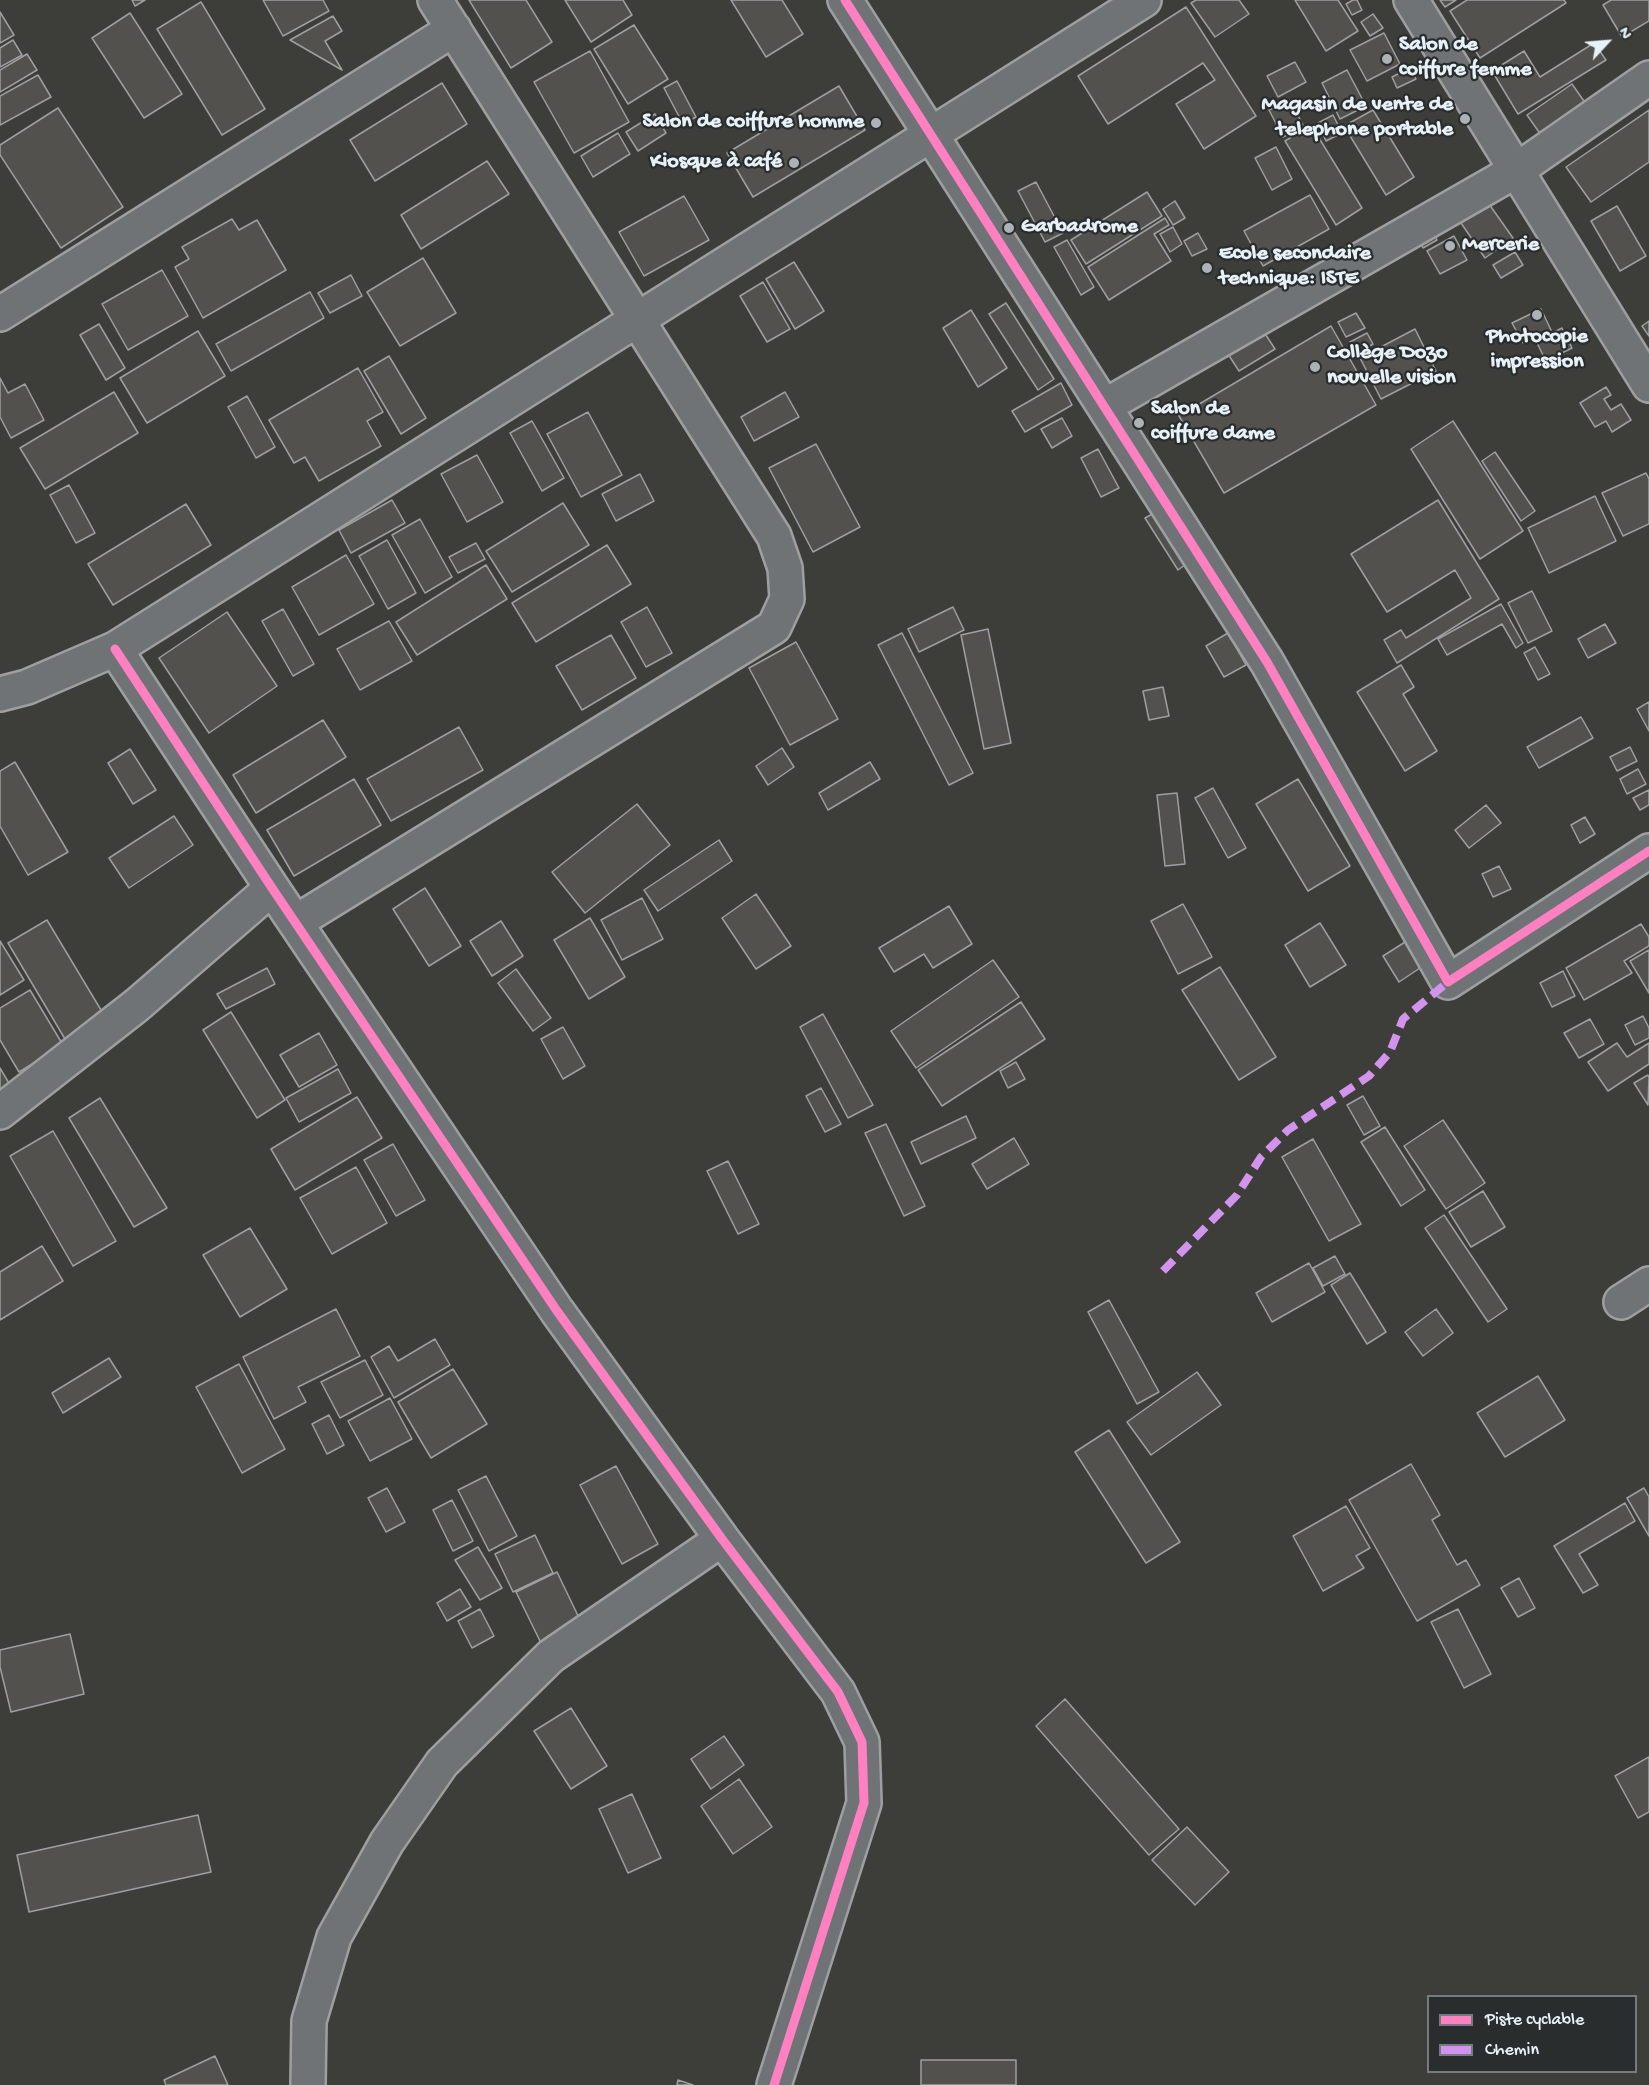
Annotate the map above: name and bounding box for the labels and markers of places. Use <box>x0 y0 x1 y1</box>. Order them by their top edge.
place label: Salon de coiffure femme <box>1399 33 1531 84</box>
marker: Salon de coiffure femme <box>1380 52 1394 66</box>
place label: Magasin de vente de telephone portable <box>1262 93 1453 144</box>
place label: Salon de coiffure homme <box>643 110 864 136</box>
marker: Magasin de vente de telephone portable <box>1458 112 1472 126</box>
marker: Salon de coiffure homme <box>869 116 883 130</box>
place label: Kiosque à café <box>650 150 782 176</box>
marker: Kiosque à café <box>787 156 801 170</box>
place label: Garbadrome <box>1021 215 1138 241</box>
marker: Garbadrome <box>1002 221 1016 235</box>
place label: Mercerie <box>1462 233 1539 259</box>
marker: Mercerie <box>1443 239 1457 253</box>
place label: Ecole secondaire technique: ISTE <box>1219 242 1371 294</box>
marker: Ecole secondaire technique: ISTE <box>1200 261 1214 275</box>
marker: Photocopie impression <box>1530 308 1544 322</box>
place label: Photocopie impression <box>1486 325 1588 376</box>
place label: Collège Dozo nouvelle vision <box>1327 341 1456 392</box>
marker: Collège Dozo nouvelle vision <box>1308 360 1322 374</box>
place label: Salon de coiffure dame <box>1151 397 1275 448</box>
marker: Salon de coiffure dame <box>1132 416 1146 430</box>

